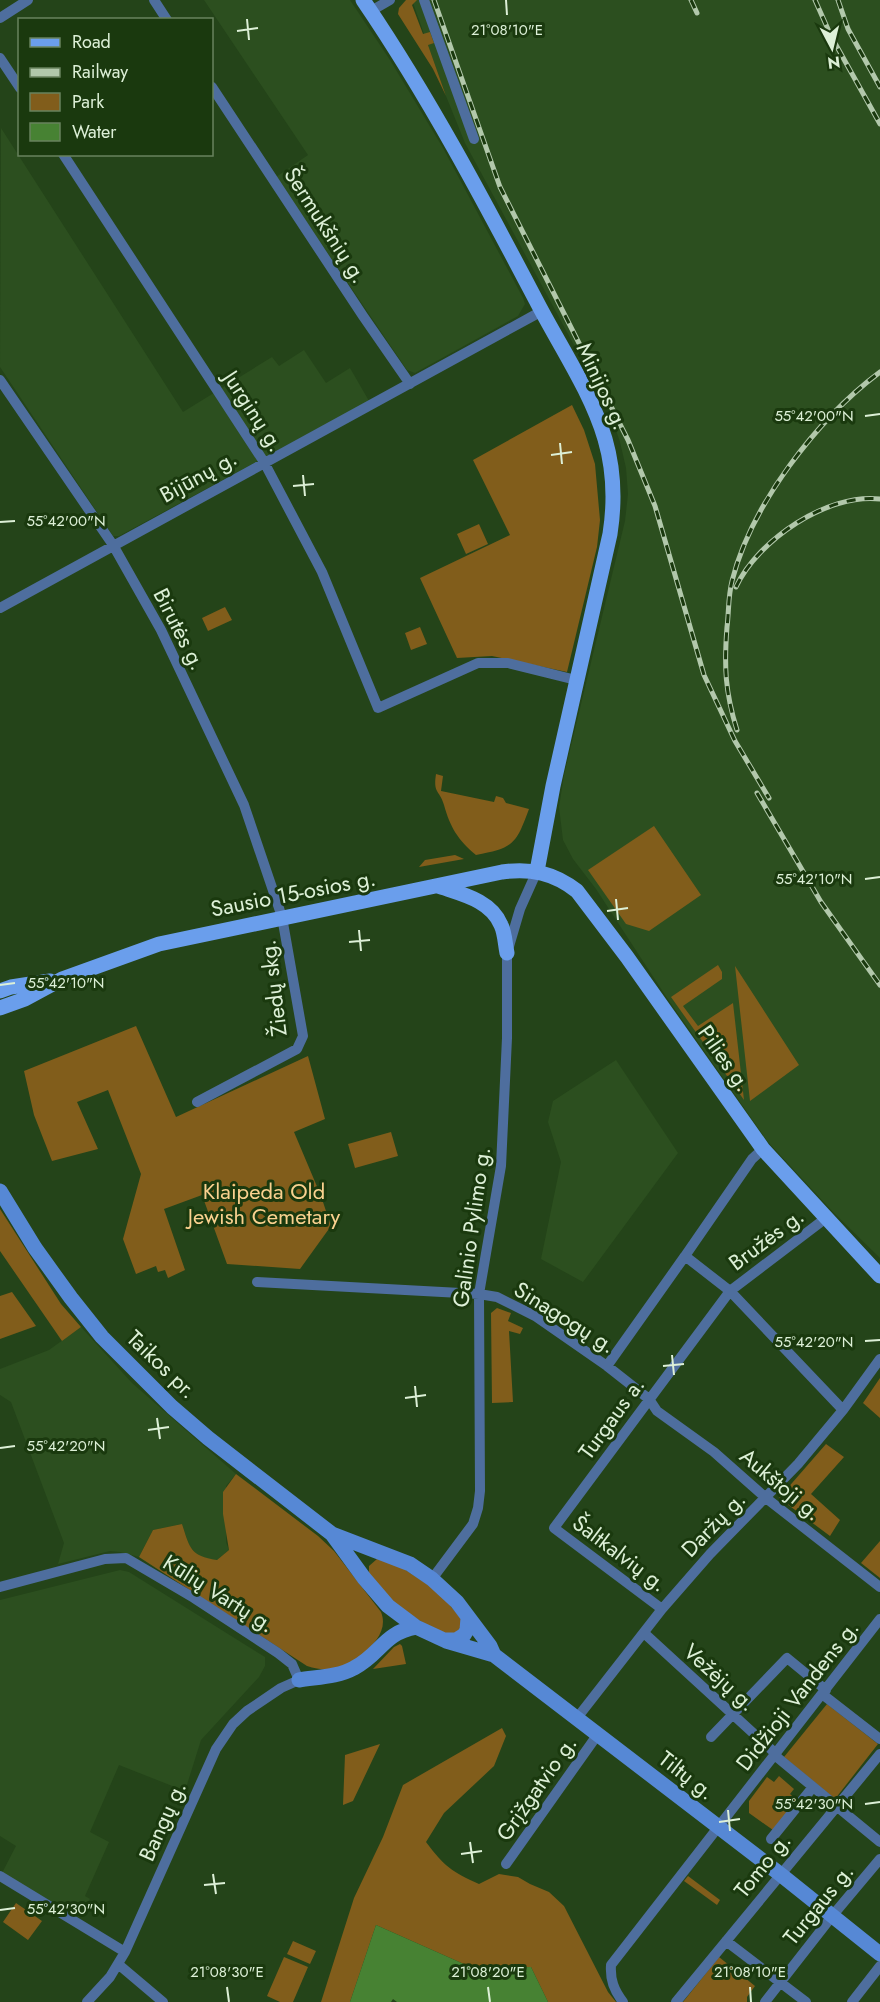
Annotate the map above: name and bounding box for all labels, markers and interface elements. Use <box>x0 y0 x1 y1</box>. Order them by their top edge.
legend <box>18 18 213 156</box>
north arrow <box>802 18 862 78</box>
text: 21°08'10"E <box>471 19 543 41</box>
text: Road <box>72 29 111 55</box>
text: N <box>826 50 841 75</box>
text: Railway <box>72 59 128 85</box>
text: Park <box>72 89 104 115</box>
text: Water <box>72 119 117 145</box>
street label: Šermukšnių g. <box>276 161 376 289</box>
street label: Minijos g. <box>569 337 637 435</box>
street label: Jurginų g. <box>214 362 292 458</box>
text: 55°42'00"N <box>774 405 854 427</box>
street label: Bijūnų g. <box>154 442 242 510</box>
text: 55°42'00"N <box>26 510 106 532</box>
street label: Birutės g. <box>146 582 214 676</box>
street label: Sausio 15-osios g. <box>208 861 378 925</box>
text: 55°42'10"N <box>776 868 853 890</box>
street label: Žiedų skg. <box>251 938 295 1038</box>
text: 55°42'10"N <box>28 972 105 994</box>
street label: Pilies g. <box>691 1018 759 1098</box>
street label: Galinio Pylimo g. <box>444 1145 498 1309</box>
park label: Klaipeda Old Jewish Cemetary <box>185 1175 341 1232</box>
street label: Bružės g. <box>722 1200 810 1278</box>
street label: Sinagogų g. <box>508 1273 622 1361</box>
street label: Taikos pr. <box>120 1322 204 1406</box>
text: 55°42'20"N <box>775 1331 853 1353</box>
street label: Turgaus a. <box>570 1370 652 1466</box>
text: 55°42'20"N <box>27 1435 105 1457</box>
street label: Aukštoji g. <box>733 1440 829 1528</box>
street label: Daržų g. <box>674 1484 752 1564</box>
street label: Šaltkalvių g. <box>566 1507 674 1599</box>
street label: Kūlių Vartų g. <box>157 1546 281 1640</box>
street label: Didžioji Vandens g. <box>728 1613 866 1777</box>
street label: Vežėjų g. <box>677 1636 763 1718</box>
street label: Grįžgatvio g. <box>488 1729 584 1847</box>
street label: Tiltų g. <box>652 1743 722 1807</box>
street label: Bangų g. <box>130 1776 194 1866</box>
text: 55°42'30"N <box>775 1793 853 1815</box>
street label: Tomo g. <box>726 1826 798 1904</box>
street label: Turgaus g. <box>775 1856 861 1952</box>
text: 55°42'30"N <box>27 1898 105 1920</box>
text: 21°08'30"E <box>190 1961 264 1983</box>
text: 21°08'20"E <box>451 1961 525 1983</box>
text: 21°08'10"E <box>714 1961 786 1983</box>

